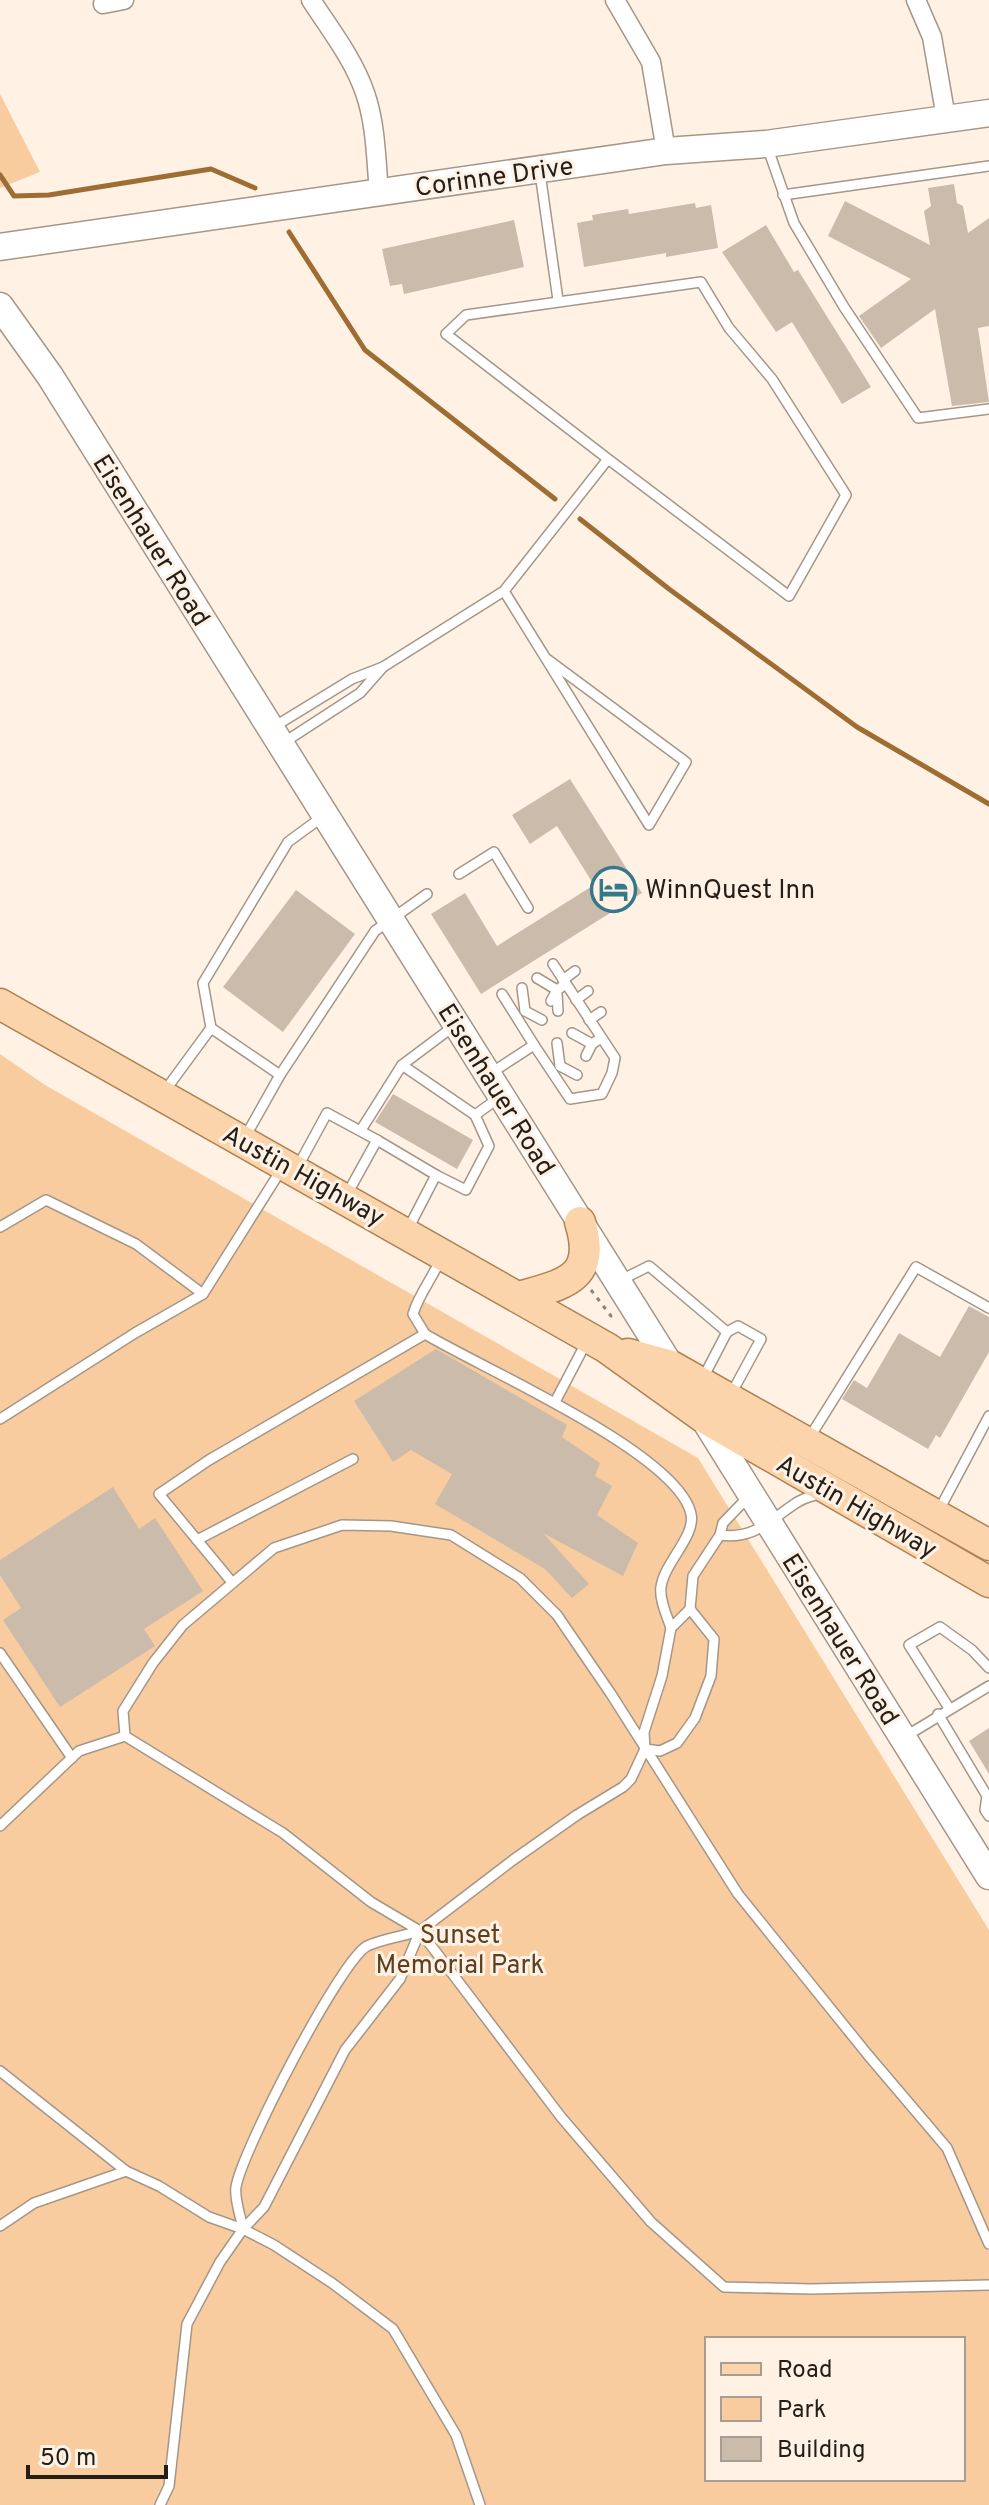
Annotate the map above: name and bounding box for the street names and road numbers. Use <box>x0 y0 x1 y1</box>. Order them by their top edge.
street label: Corinne Drive <box>413 151 576 206</box>
street label: Eisenhauer Road <box>84 449 216 633</box>
street label: Eisenhauer Road <box>429 998 561 1182</box>
street label: Austin Highway <box>216 1119 390 1235</box>
street label: Austin Highway <box>769 1449 942 1568</box>
street label: Eisenhauer Road <box>773 1548 905 1732</box>

